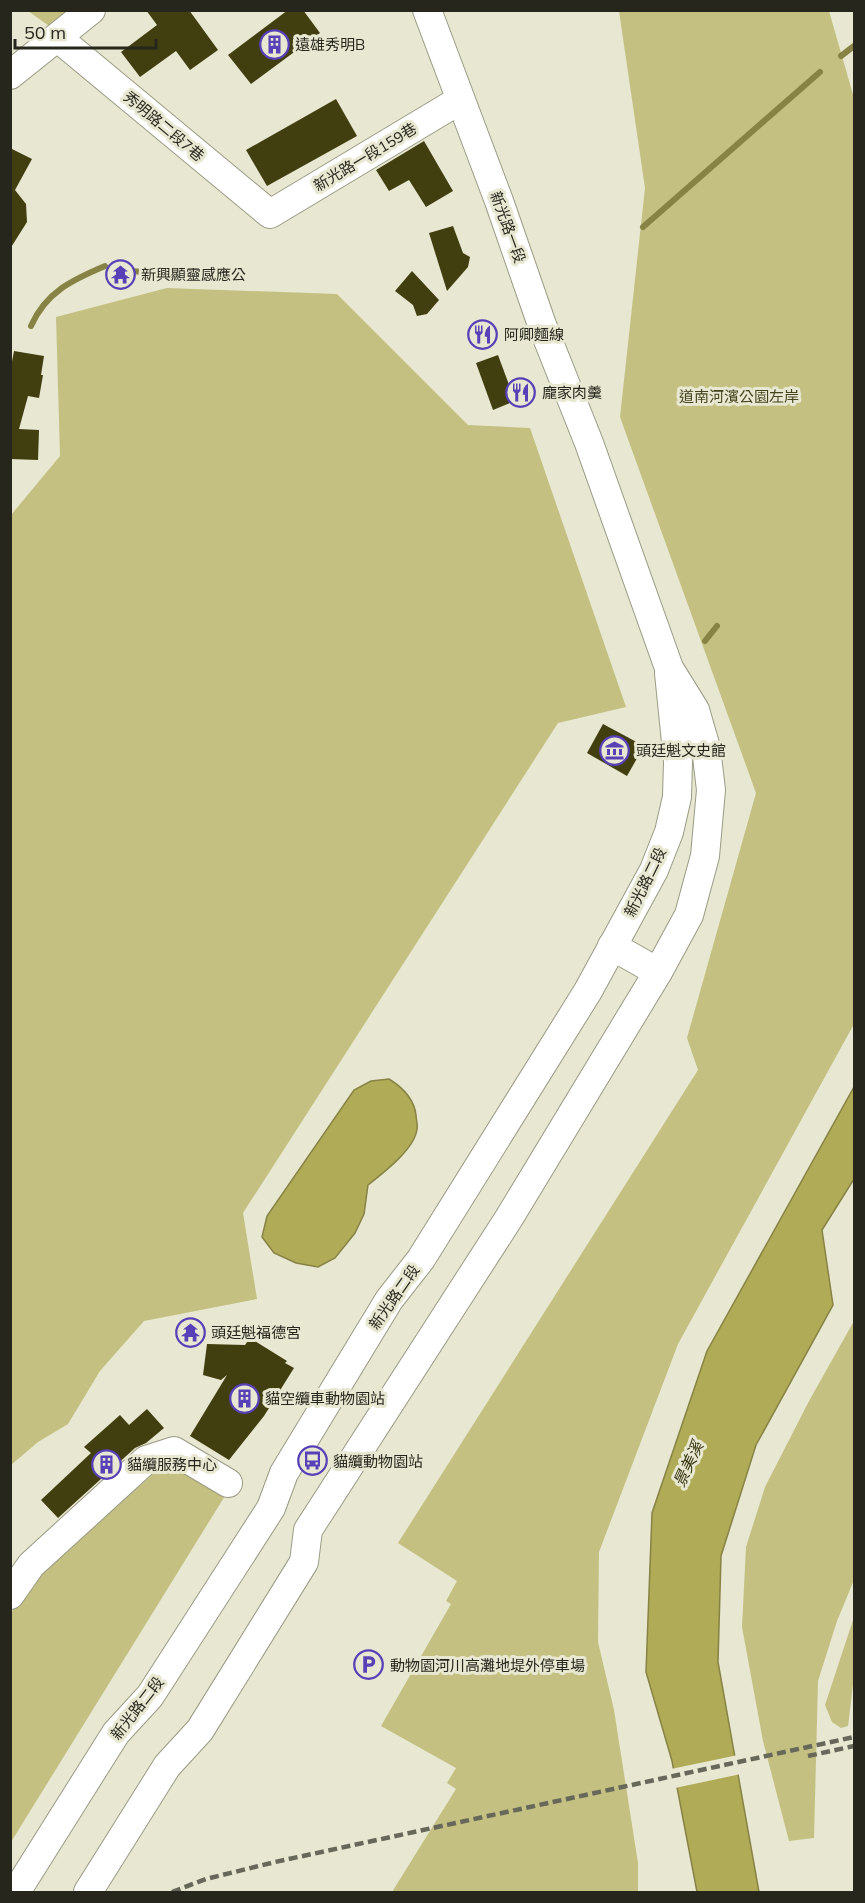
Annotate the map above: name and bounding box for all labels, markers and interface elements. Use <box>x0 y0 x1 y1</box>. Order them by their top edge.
scale bar <box>15 12 156 50</box>
text: 50 m <box>24 21 66 44</box>
building icon: 遠雄秀明B <box>258 28 290 60</box>
place label: 遠雄秀明B <box>295 35 365 54</box>
street label: 秀明路二段7巷 <box>120 87 208 165</box>
street label: 新光路一段159巷 <box>310 119 420 195</box>
street label: 新光路一段 <box>486 189 530 265</box>
temple icon: 新興顯靈感應公 <box>104 258 136 290</box>
place label: 新興顯靈感應公 <box>141 265 246 284</box>
restaurant icon: 阿卿麵線 <box>467 318 499 350</box>
place label: 阿卿麵線 <box>504 325 564 344</box>
restaurant icon: 龐家肉羹 <box>505 376 537 408</box>
place label: 龐家肉羹 <box>542 383 602 402</box>
park label: 道南河濱公園左岸 <box>679 387 799 406</box>
museum icon: 頭廷魁文史館 <box>599 734 631 766</box>
place label: 頭廷魁文史館 <box>636 741 726 760</box>
street label: 新光路二段 <box>620 844 670 920</box>
street label: 新光路二段 <box>365 1261 423 1333</box>
temple icon: 頭廷魁福德宮 <box>174 1316 206 1348</box>
place label: 頭廷魁福德宮 <box>211 1323 301 1342</box>
building icon: 貓空纜車動物園站 <box>228 1382 260 1414</box>
place label: 貓空纜車動物園站 <box>265 1389 385 1408</box>
water label: 景美溪 <box>669 1436 708 1490</box>
bus stop icon: 貓纜動物園站 <box>296 1445 328 1477</box>
building icon: 貓纜服務中心 <box>90 1448 122 1480</box>
place label: 貓纜動物園站 <box>333 1452 423 1471</box>
place label: 貓纜服務中心 <box>127 1455 217 1474</box>
parking icon: 動物園河川高灘地堤外停車場 <box>353 1649 385 1681</box>
place label: 動物園河川高灘地堤外停車場 <box>390 1656 585 1675</box>
street label: 新光路二段 <box>106 1673 168 1743</box>

